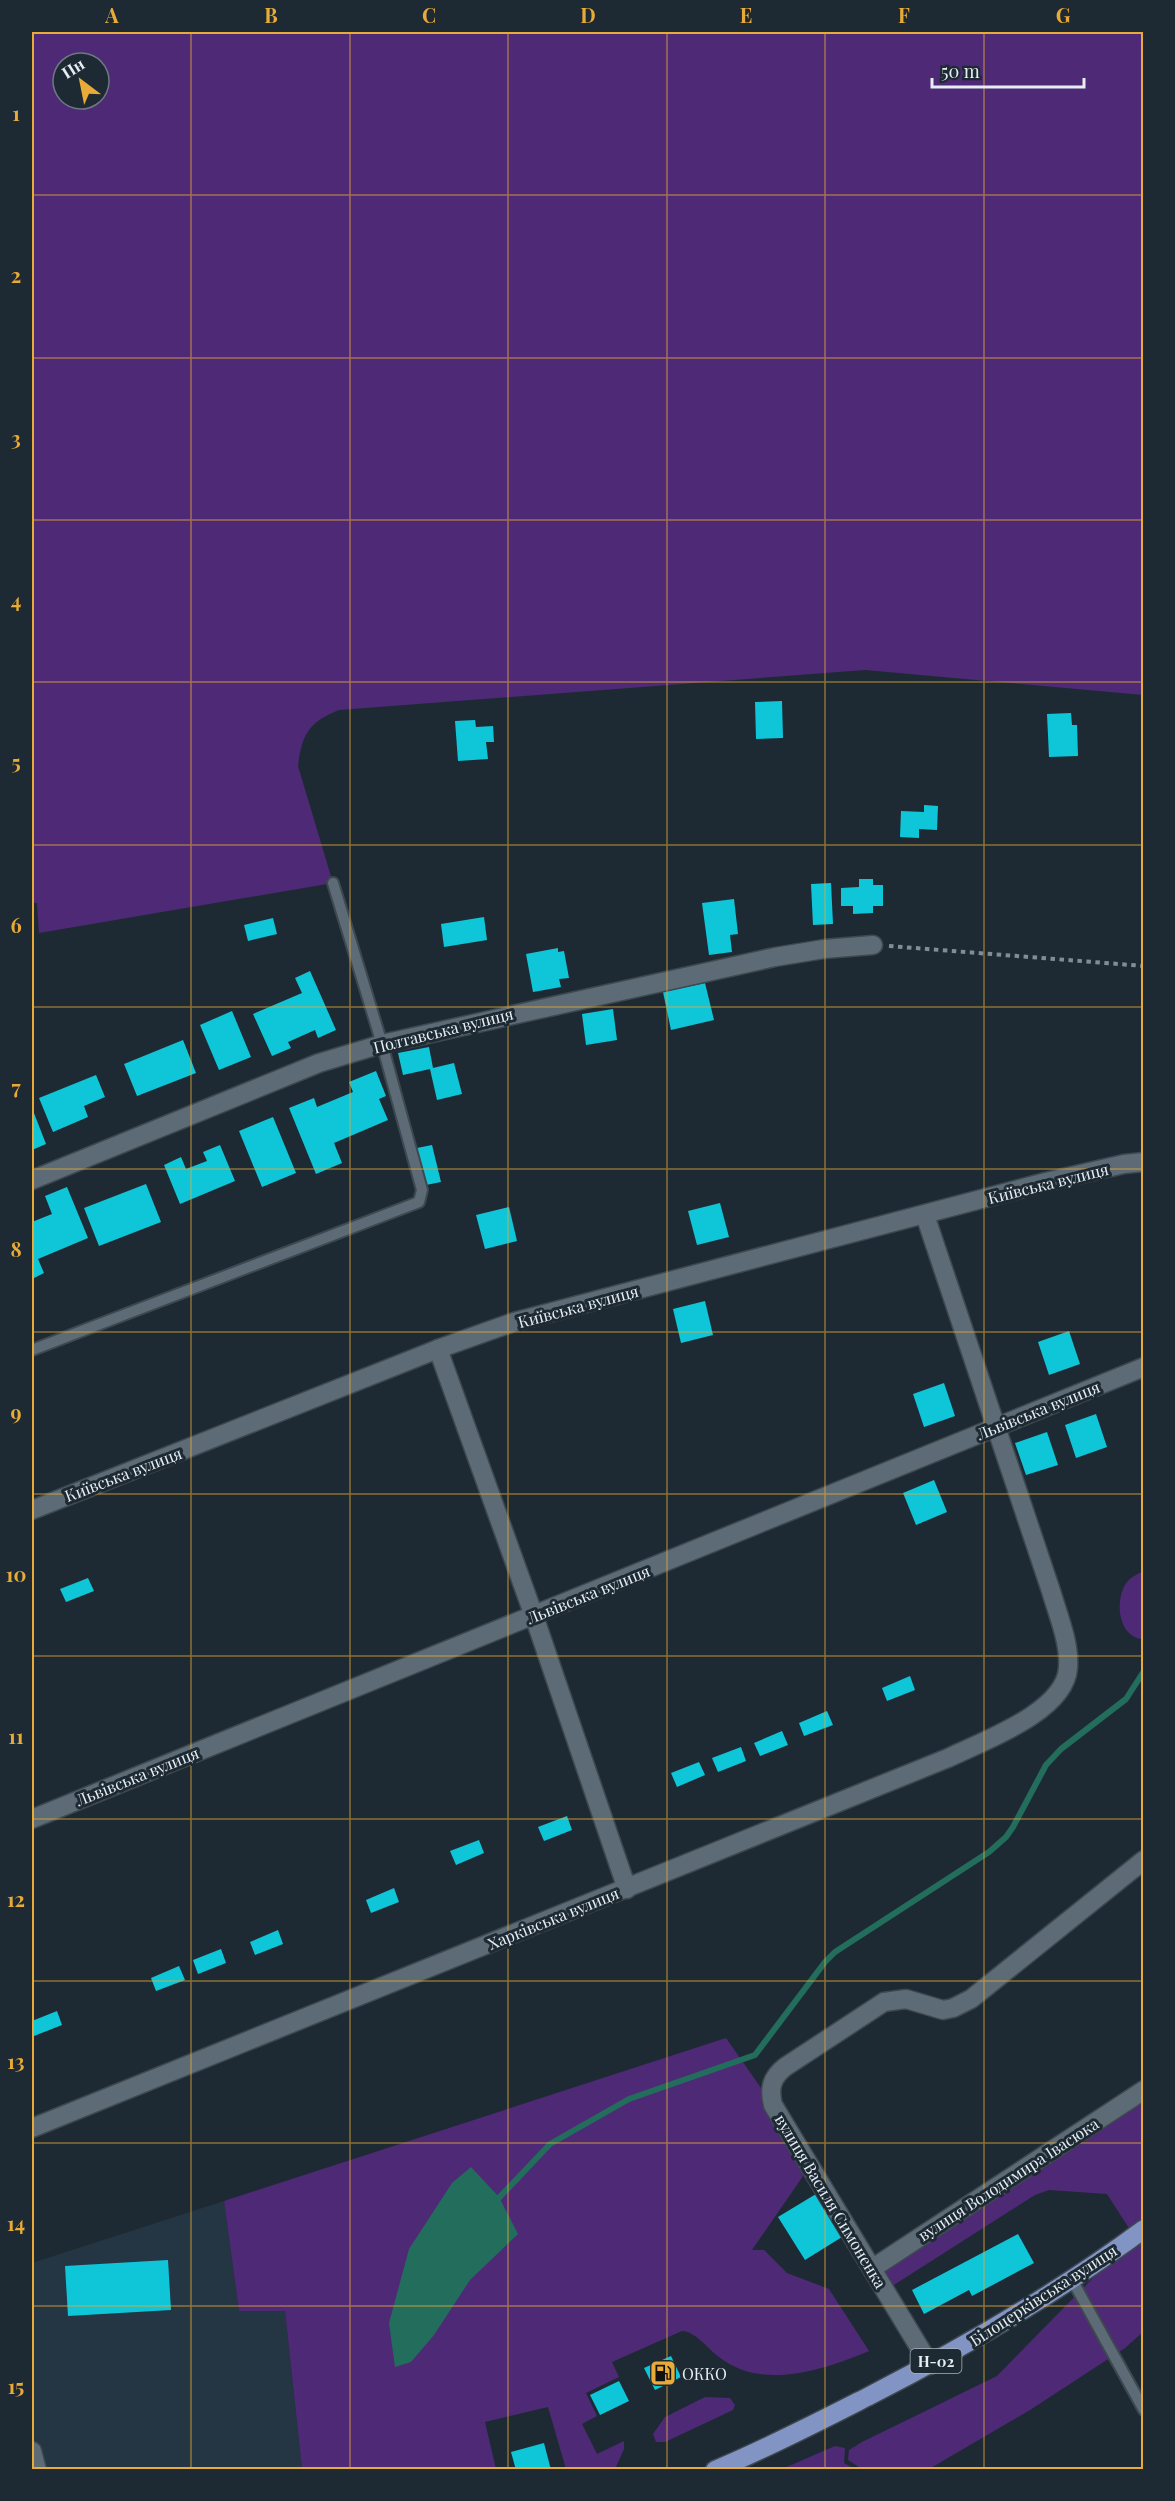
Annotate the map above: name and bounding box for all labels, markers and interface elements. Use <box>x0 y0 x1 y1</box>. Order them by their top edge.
text: A <box>104 1 119 28</box>
text: B <box>264 1 278 28</box>
text: C <box>422 1 436 28</box>
text: D <box>580 1 596 28</box>
text: E <box>740 1 752 28</box>
text: F <box>898 1 910 28</box>
text: G <box>1056 1 1071 28</box>
north arrow <box>51 51 111 111</box>
scale bar <box>932 51 1084 89</box>
text: Пн <box>57 53 88 83</box>
text: 50 m <box>941 59 980 83</box>
text: 1 <box>12 99 20 126</box>
text: 2 <box>11 261 21 288</box>
text: 3 <box>11 424 21 451</box>
text: 4 <box>11 586 21 613</box>
text: 5 <box>11 748 21 775</box>
text: 6 <box>10 911 22 938</box>
street label: Полтавська вулиця <box>371 1002 516 1058</box>
text: 7 <box>11 1073 21 1100</box>
street label: Київська вулиця <box>985 1158 1111 1208</box>
text: 8 <box>10 1235 22 1262</box>
street label: Київська вулиця <box>515 1280 641 1332</box>
street label: Львівська вулиця <box>972 1376 1103 1445</box>
text: 9 <box>10 1398 22 1425</box>
street label: Київська вулиця <box>61 1442 185 1506</box>
text: 10 <box>6 1560 26 1587</box>
street label: Львівська вулиця <box>522 1560 653 1629</box>
text: 11 <box>8 1722 24 1749</box>
street label: Львівська вулиця <box>71 1742 202 1811</box>
street label: Харківська вулиця <box>484 1882 622 1954</box>
text: 12 <box>7 1885 25 1912</box>
text: 13 <box>7 2047 25 2074</box>
street label: вулиця Василя Симоненка <box>771 2110 891 2292</box>
street label: вулиця Володимира Івасюка <box>914 2113 1102 2245</box>
text: 14 <box>7 2209 25 2236</box>
street label: Білоцерківська вулиця <box>965 2239 1121 2350</box>
road number: Н-02 <box>910 2349 962 2373</box>
fuel station icon: ОККО <box>648 2358 678 2388</box>
place label: ОККО <box>682 2363 727 2384</box>
text: 15 <box>8 2372 24 2399</box>

